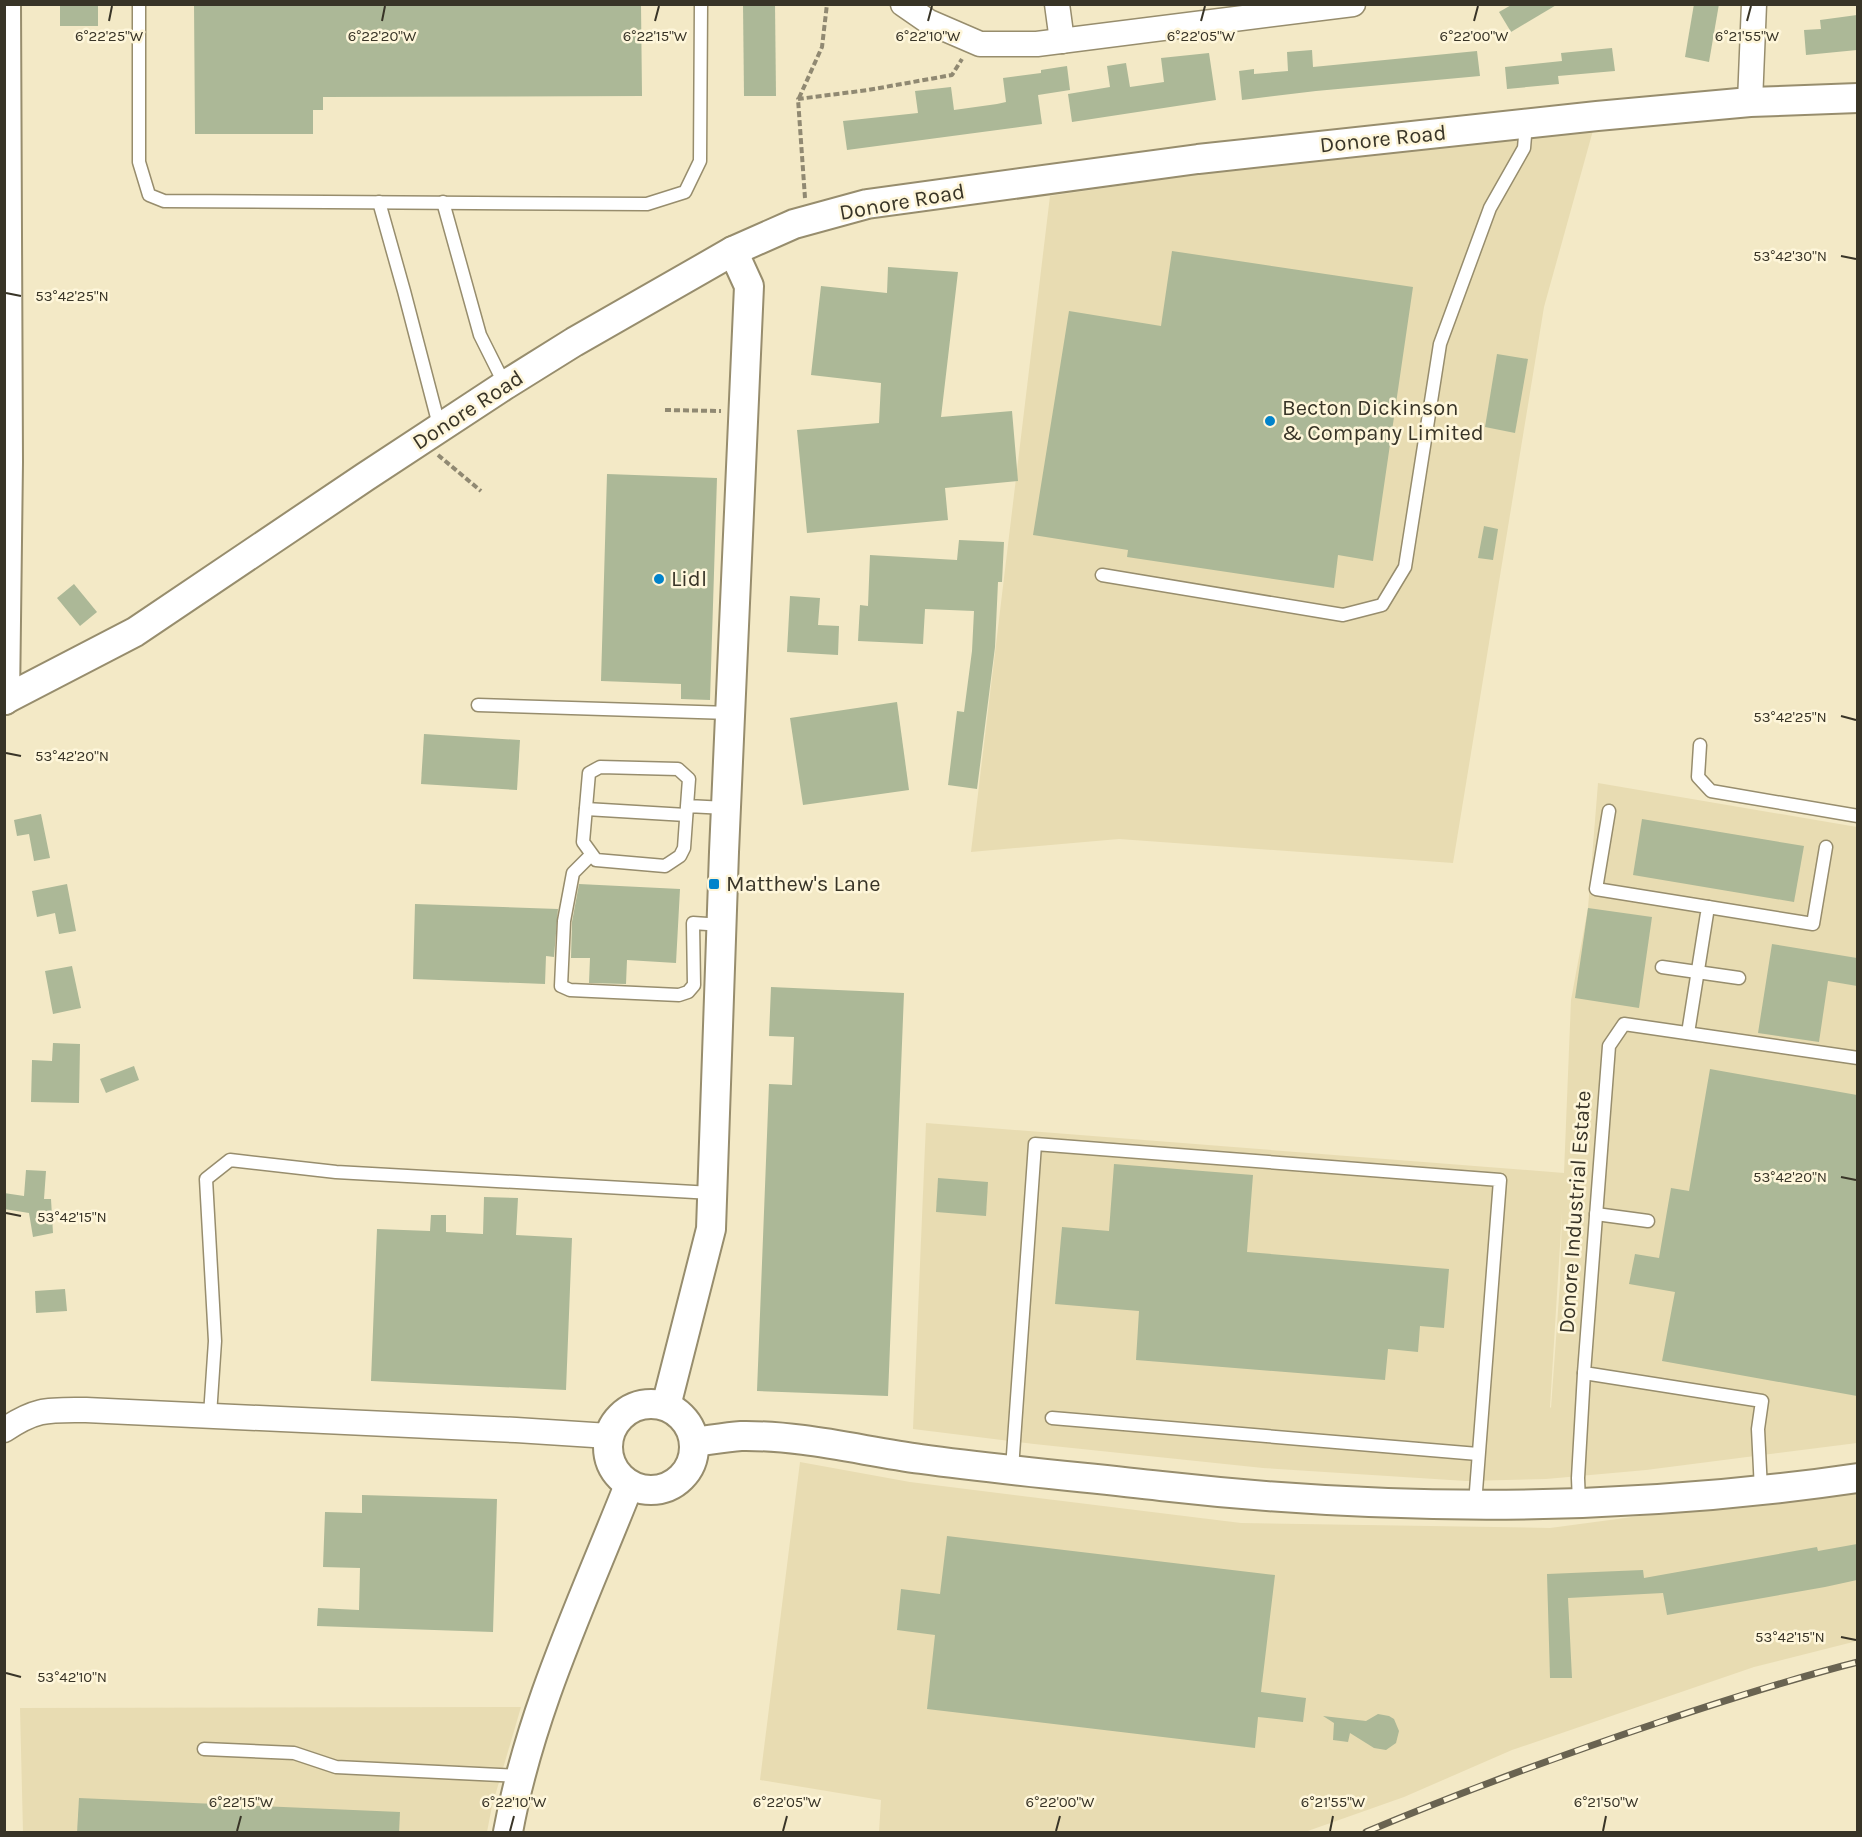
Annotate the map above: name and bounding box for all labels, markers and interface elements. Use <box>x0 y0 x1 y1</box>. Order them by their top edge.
text: 6°22'25"W <box>75 27 144 45</box>
text: 6°22'20"W <box>348 27 417 45</box>
text: 6°22'15"W <box>623 27 688 45</box>
text: 6°22'10"W <box>896 27 961 45</box>
text: 6°22'05"W <box>1167 27 1236 45</box>
text: 6°22'00"W <box>1440 27 1509 45</box>
text: 6°21'55"W <box>1715 27 1780 45</box>
street label: Donore Road <box>1319 119 1447 159</box>
street label: Donore Road <box>837 178 967 226</box>
text: 53°42'30"N <box>1753 247 1827 265</box>
text: 53°42'25"N <box>35 287 109 305</box>
street label: Donore Road <box>408 365 528 455</box>
place label: Becton Dickinson & Company Limited <box>1282 395 1484 446</box>
marker: Becton Dickinson & Company Limited <box>1263 414 1277 428</box>
place label: Lidl <box>671 566 707 592</box>
marker: Lidl <box>652 572 666 586</box>
text: 53°42'25"N <box>1753 708 1827 726</box>
text: 53°42'20"N <box>35 747 109 765</box>
place label: Matthew's Lane <box>726 871 881 897</box>
marker: Matthew's Lane <box>707 877 721 891</box>
street label: Donore Industrial Estate <box>1554 1089 1596 1335</box>
text: 53°42'20"N <box>1753 1168 1827 1186</box>
text: 53°42'15"N <box>37 1208 107 1226</box>
text: 53°42'15"N <box>1755 1628 1825 1646</box>
text: 53°42'10"N <box>37 1668 107 1686</box>
text: 6°22'15"W <box>209 1793 274 1811</box>
text: 6°22'10"W <box>482 1793 547 1811</box>
text: 6°22'05"W <box>753 1793 822 1811</box>
text: 6°22'00"W <box>1026 1793 1095 1811</box>
text: 6°21'55"W <box>1301 1793 1366 1811</box>
text: 6°21'50"W <box>1574 1793 1639 1811</box>

